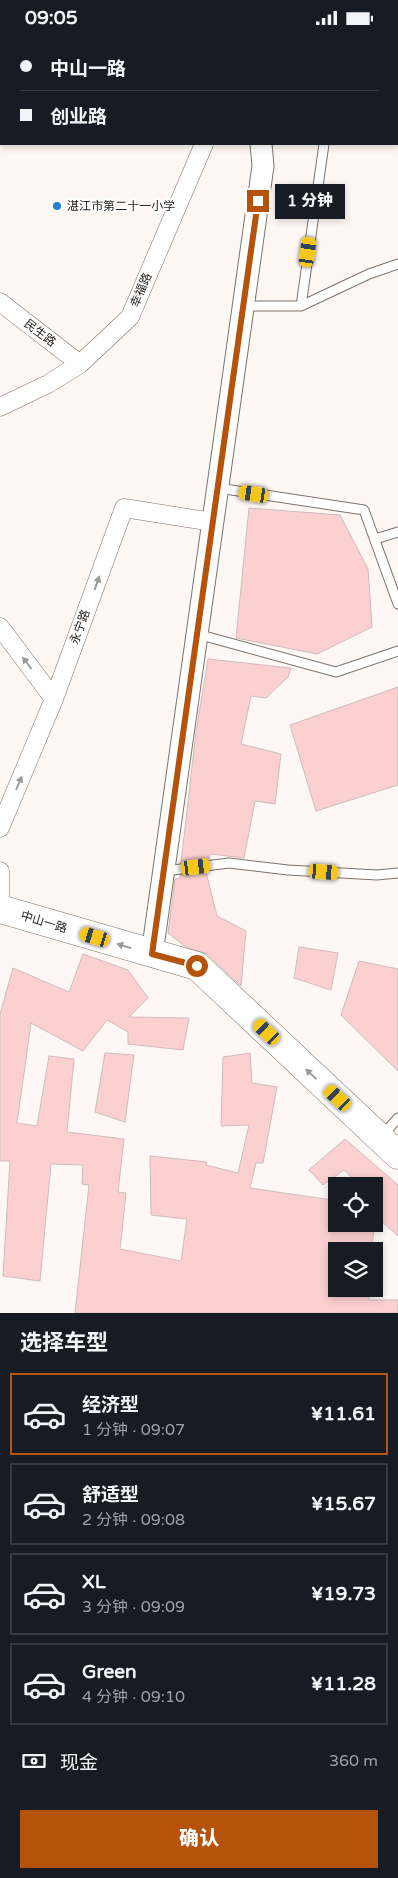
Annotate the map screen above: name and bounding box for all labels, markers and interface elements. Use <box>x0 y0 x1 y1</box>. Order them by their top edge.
text: 09:05 <box>25 7 78 29</box>
text: 中山一路 <box>50 58 126 80</box>
text: 创业路 <box>50 106 107 128</box>
callout: 1 分钟 <box>276 183 346 219</box>
route end <box>247 190 269 212</box>
text: 1 分钟 <box>287 191 333 211</box>
place label: 湛江市第二十一小学 <box>67 199 175 213</box>
marker: 湛江市第二十一小学 <box>51 200 63 212</box>
car <box>298 236 317 268</box>
street label: 幸福路 <box>128 271 154 309</box>
street label: 民生路 <box>21 317 59 349</box>
car <box>238 484 269 504</box>
one-way arrow <box>94 575 101 590</box>
street label: 永宁路 <box>67 608 93 646</box>
one-way arrow <box>22 656 32 670</box>
one-way arrow <box>15 776 23 790</box>
car <box>180 858 211 876</box>
car <box>308 863 339 881</box>
street label: 中山一路 <box>19 908 69 936</box>
car <box>78 925 111 949</box>
one-way arrow <box>117 941 132 949</box>
route start <box>186 955 208 977</box>
car <box>250 1016 283 1048</box>
one-way arrow <box>306 1068 318 1080</box>
car <box>321 1082 354 1114</box>
map controls <box>328 1177 383 1297</box>
button: locate <box>328 1177 383 1232</box>
button: layers <box>328 1242 383 1297</box>
text: 选择车型 <box>20 1330 108 1356</box>
icon: car <box>22 1392 67 1437</box>
text: 经济型 <box>82 1394 139 1416</box>
text: ¥11.61 <box>311 1403 376 1425</box>
text: 1 分钟 · 09:07 <box>82 1420 185 1440</box>
icon: car <box>22 1482 67 1527</box>
text: 舒适型 <box>82 1484 139 1506</box>
text: ¥15.67 <box>311 1493 376 1515</box>
text: 2 分钟 · 09:08 <box>82 1510 185 1530</box>
text: XL <box>82 1571 106 1593</box>
icon: car <box>22 1572 67 1617</box>
text: ¥19.73 <box>311 1583 376 1605</box>
text: 3 分钟 · 09:09 <box>82 1597 185 1617</box>
text: Green <box>82 1661 136 1683</box>
icon: car <box>22 1662 67 1707</box>
text: ¥11.28 <box>311 1673 376 1695</box>
text: 4 分钟 · 09:10 <box>82 1687 185 1707</box>
icon: cash <box>20 1747 48 1775</box>
text: 360 m <box>329 1751 378 1771</box>
text: 现金 <box>60 1752 98 1774</box>
button: 确认 <box>20 1810 378 1868</box>

